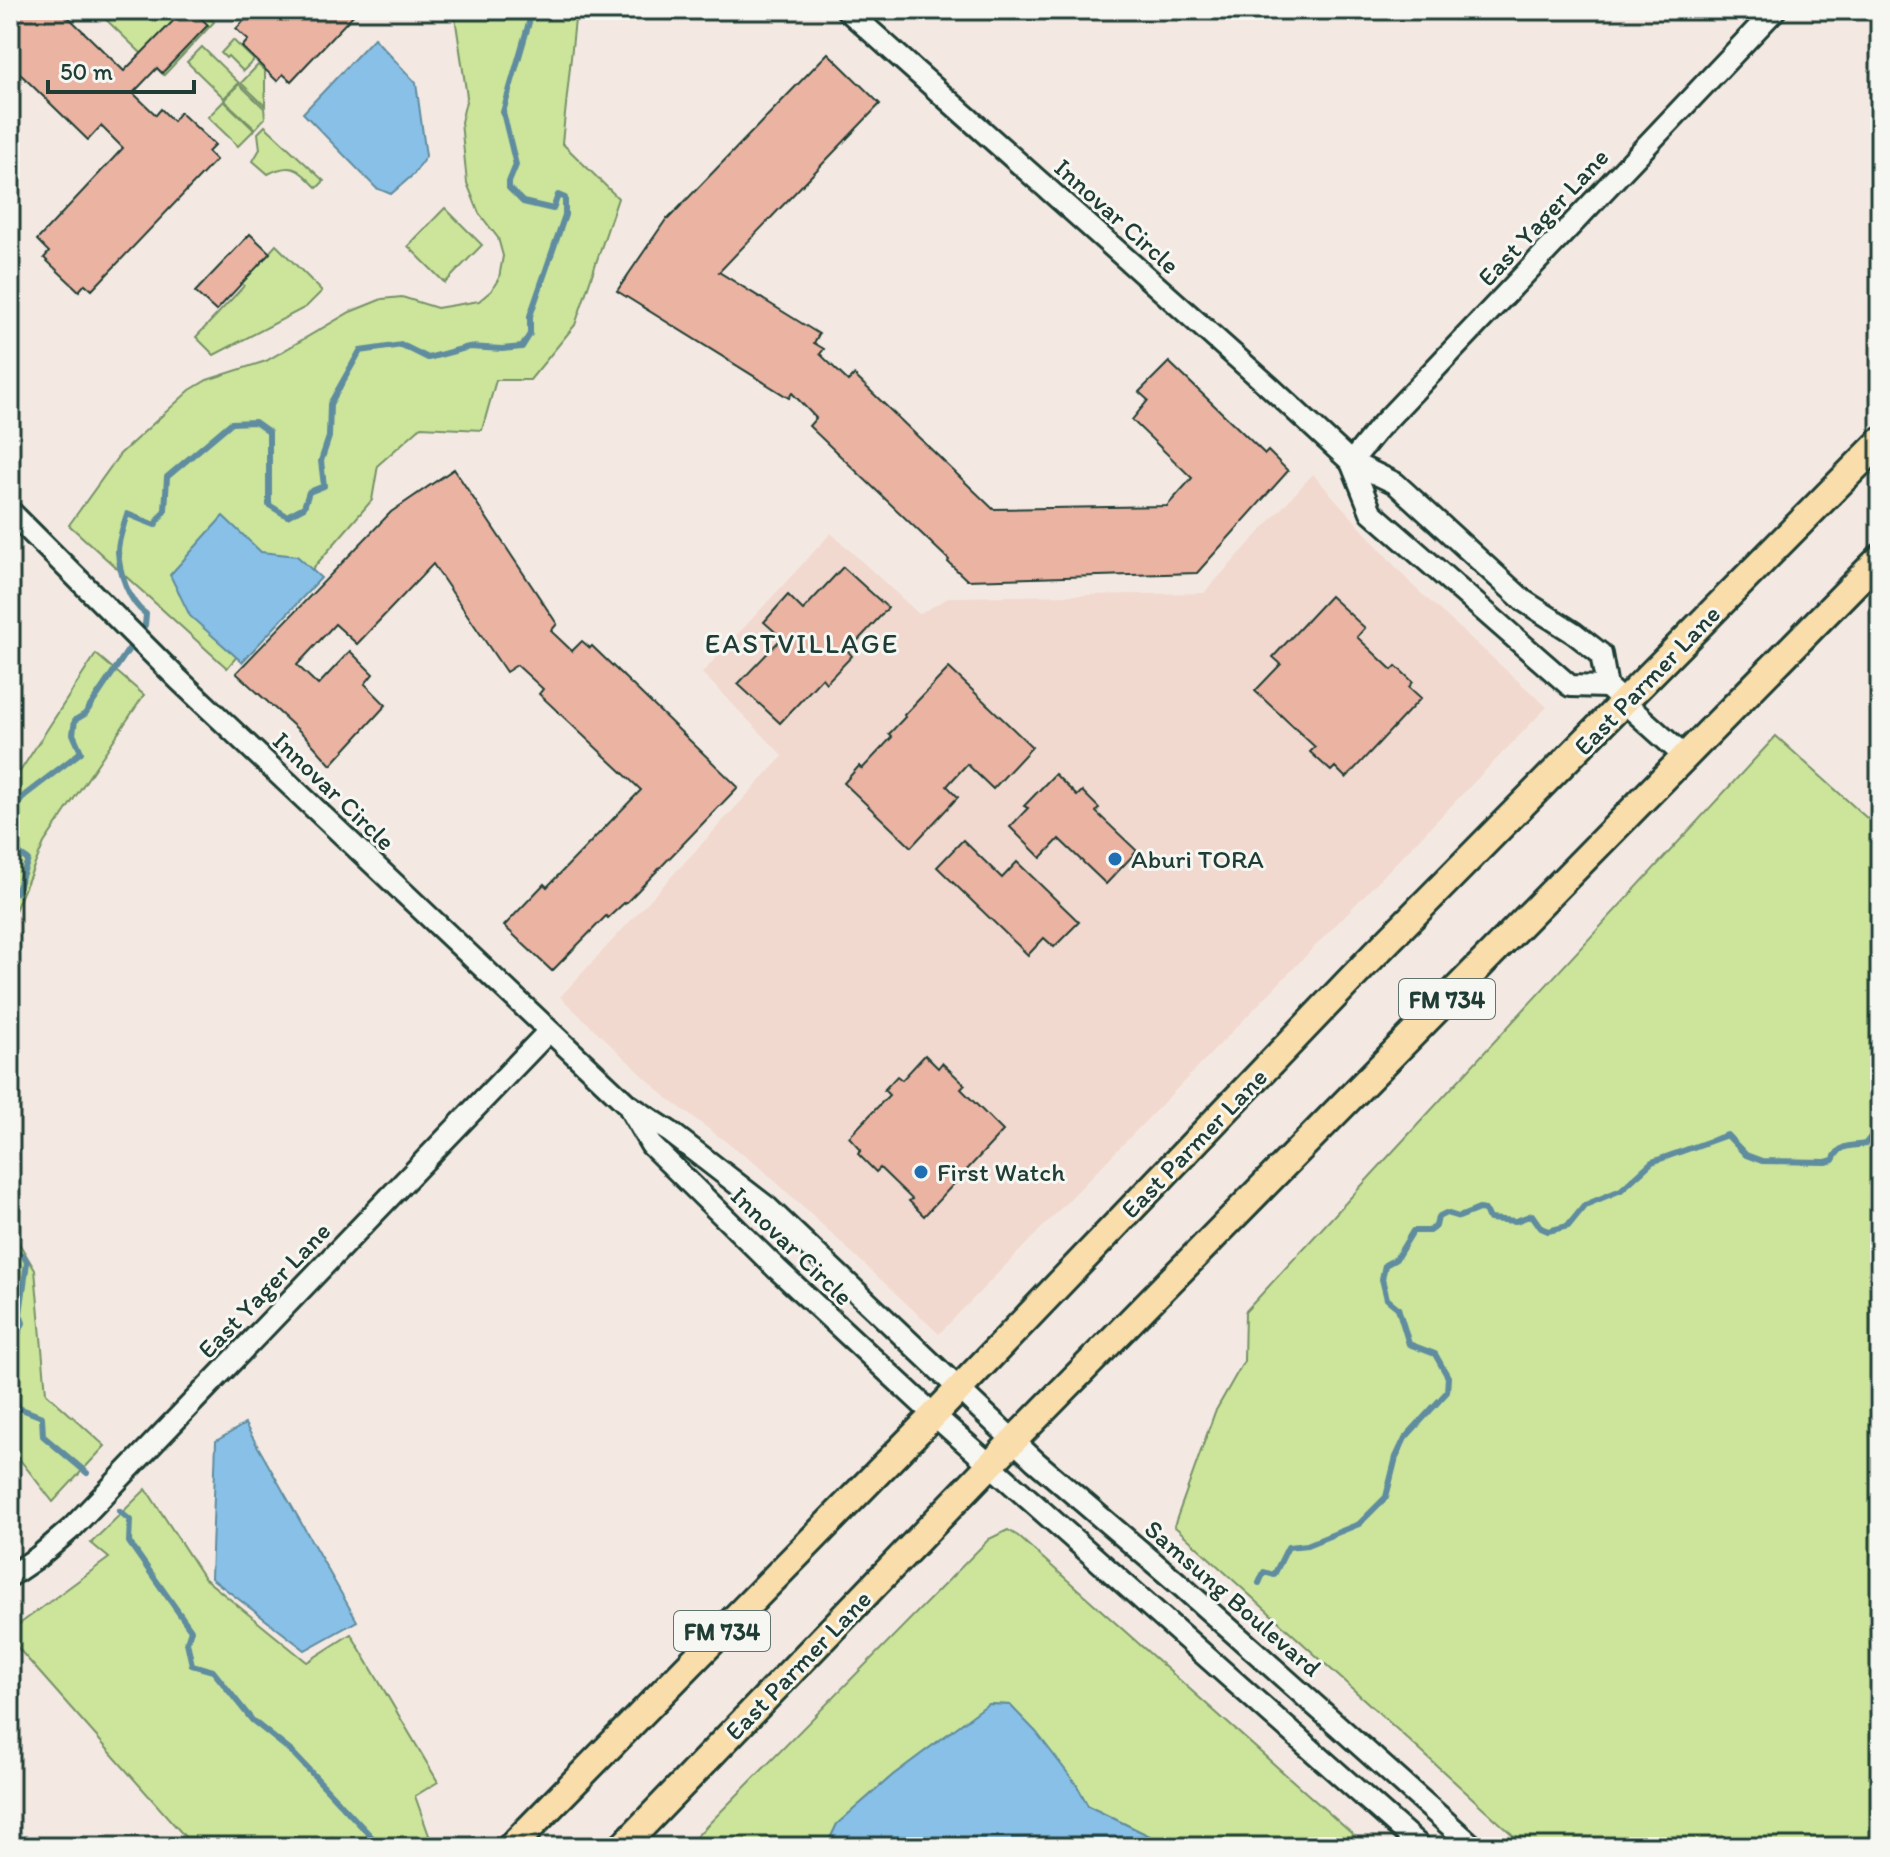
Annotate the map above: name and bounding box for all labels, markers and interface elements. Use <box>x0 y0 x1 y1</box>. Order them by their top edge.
scale bar <box>48 44 194 94</box>
text: 50 m <box>60 57 113 86</box>
street label: East Yager Lane <box>1471 141 1615 293</box>
street label: Innovar Circle <box>1048 151 1186 281</box>
street label: East Parmer Lane <box>1567 598 1727 762</box>
district label: EASTVILLAGE <box>705 626 899 660</box>
street label: Innovar Circle <box>266 725 402 857</box>
place label: Aburi TORA <box>1131 843 1264 875</box>
marker: Aburi TORA <box>1106 850 1124 868</box>
road number: FM 734 <box>1399 979 1495 1019</box>
street label: East Parmer Lane <box>1114 1061 1274 1225</box>
place label: First Watch <box>937 1156 1065 1188</box>
marker: First Watch <box>912 1163 930 1181</box>
street label: Innovar Circle <box>724 1180 860 1312</box>
street label: East Yager Lane <box>191 1215 337 1365</box>
street label: Samsung Boulevard <box>1138 1513 1328 1683</box>
street label: East Parmer Lane <box>718 1583 878 1747</box>
road number: FM 734 <box>674 1611 770 1651</box>

